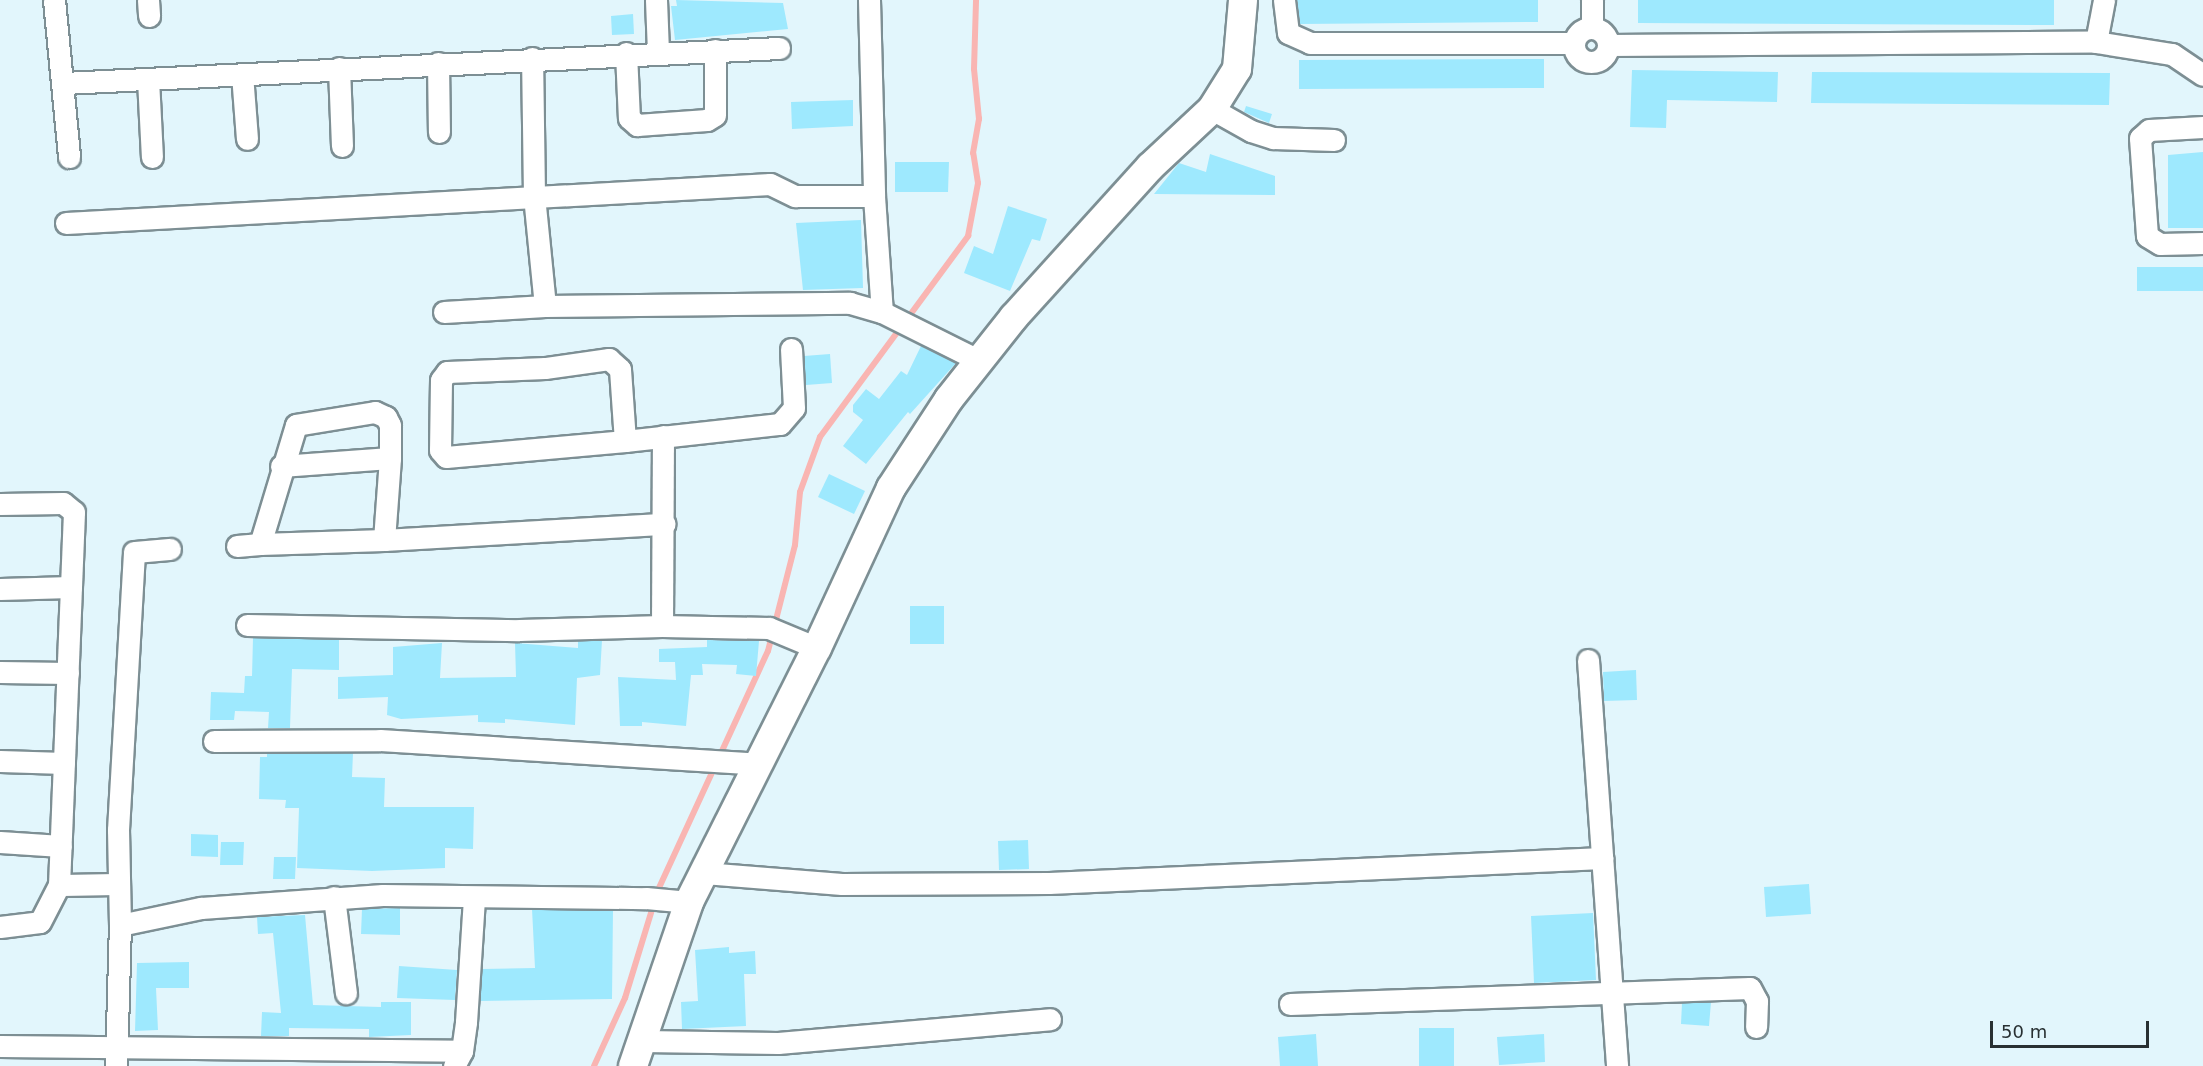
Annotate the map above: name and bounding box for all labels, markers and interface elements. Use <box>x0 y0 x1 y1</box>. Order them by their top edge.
scale bar <box>1993 1009 2152 1047</box>
text: 50 m <box>2001 1021 2047 1042</box>

